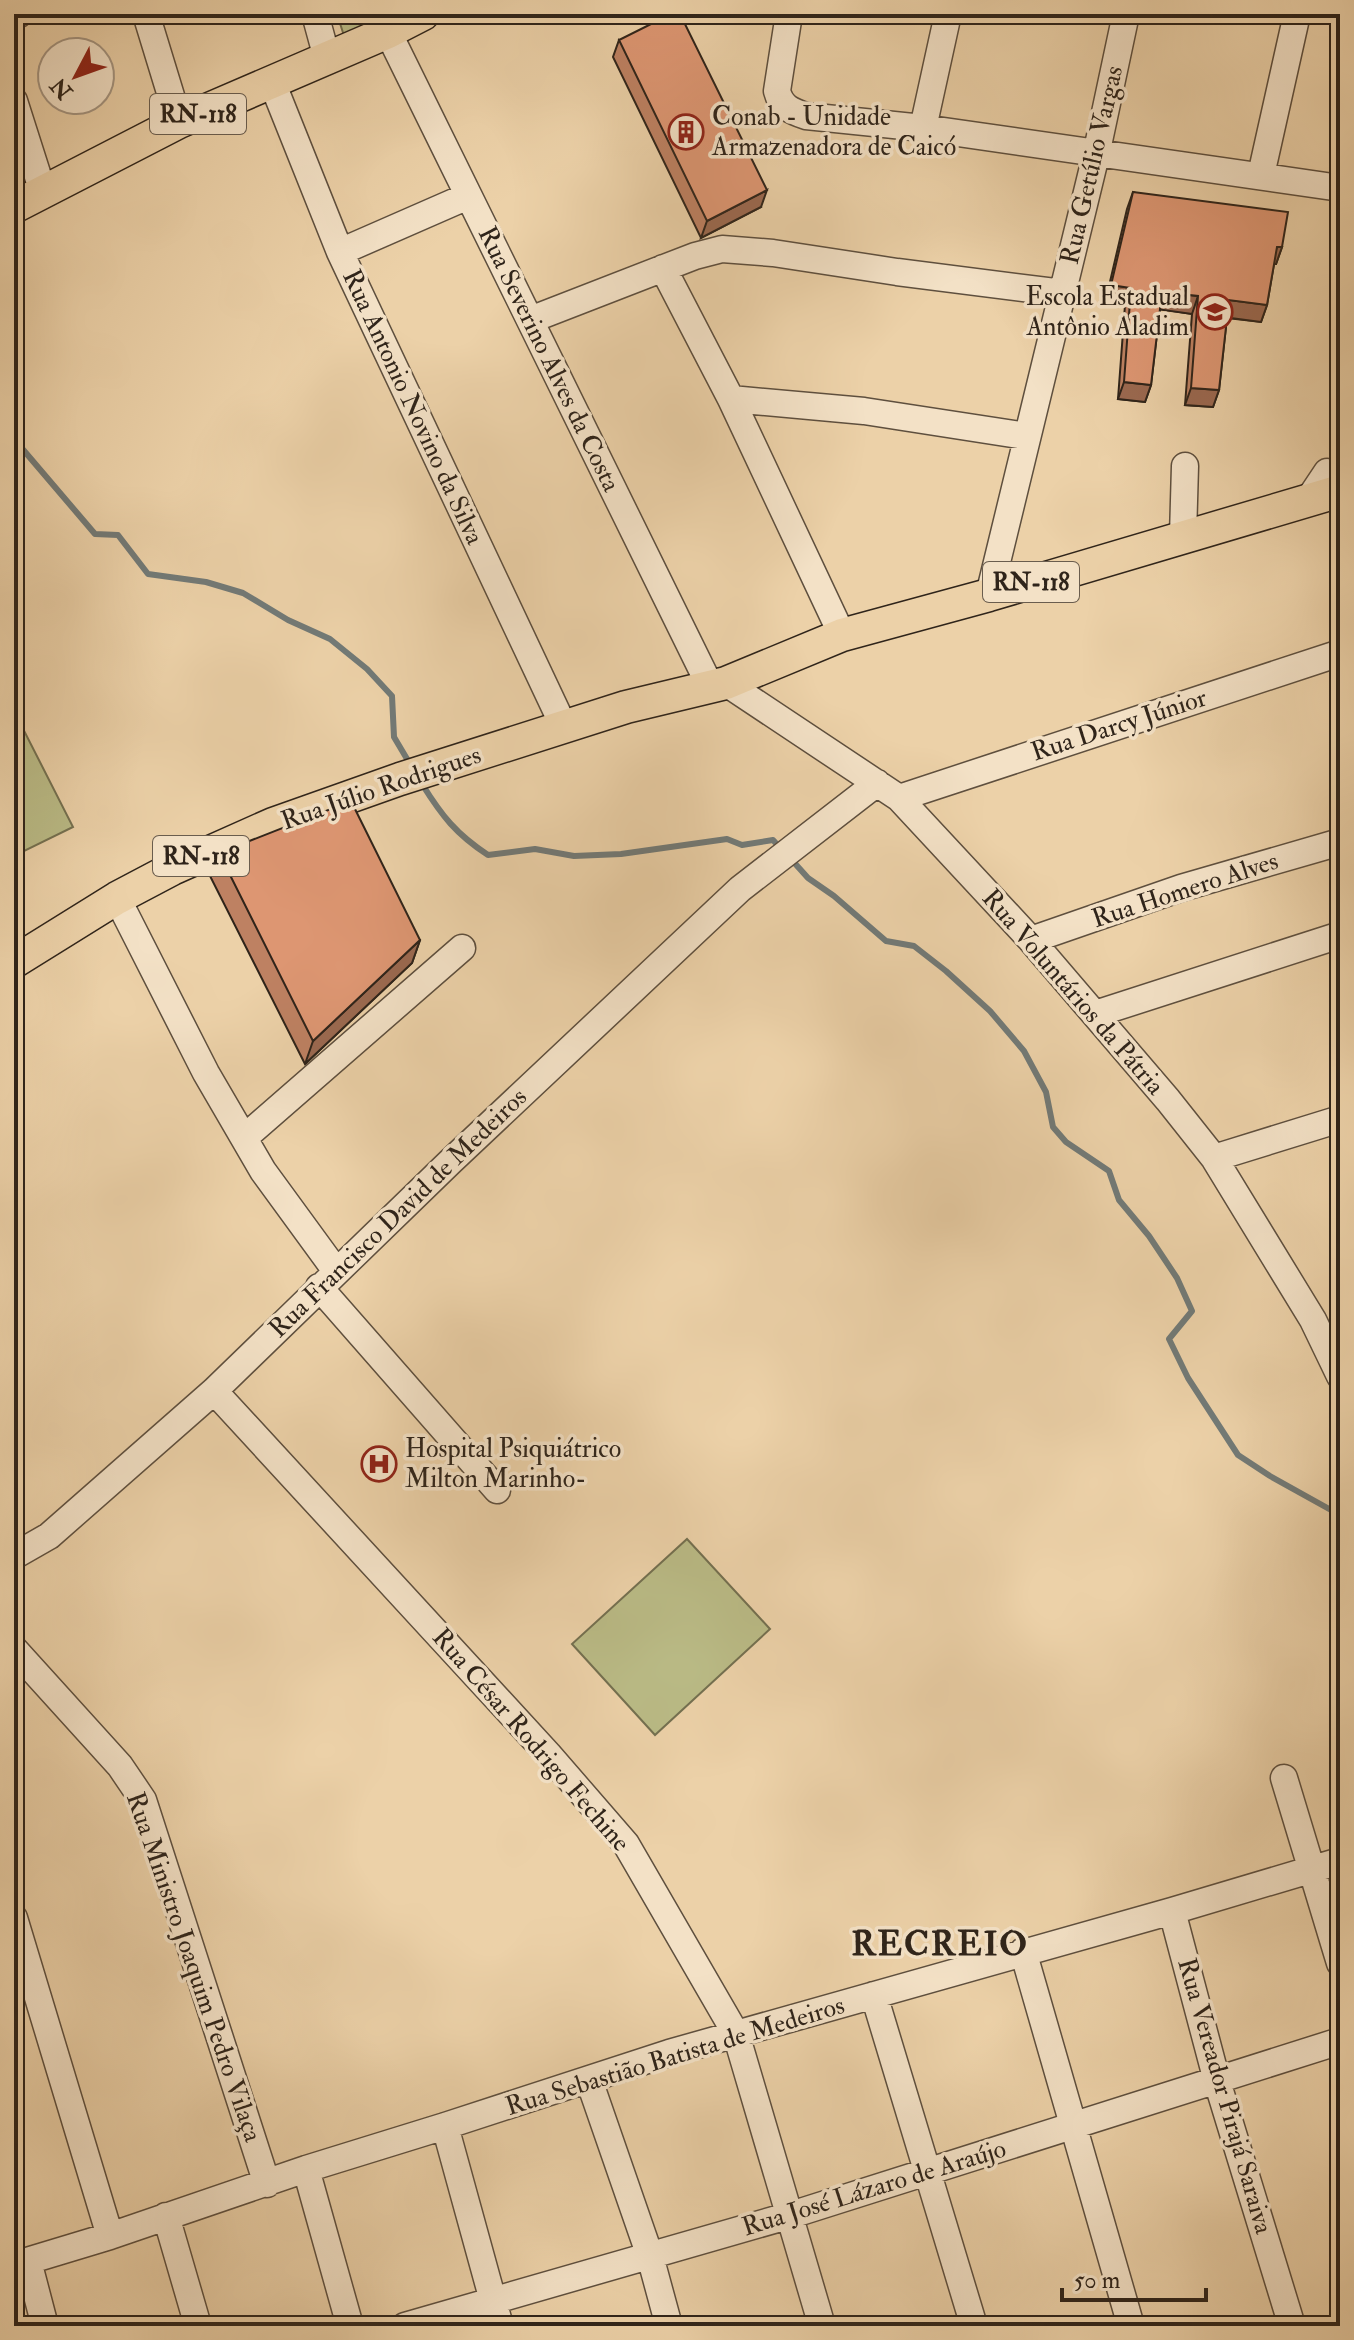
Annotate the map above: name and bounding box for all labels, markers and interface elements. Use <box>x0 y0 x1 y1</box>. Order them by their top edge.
north arrow <box>36 36 116 116</box>
street label: Rua Getúlio Vargas <box>1054 62 1130 267</box>
text: N <box>44 72 79 106</box>
road number: RN-118 <box>150 94 246 134</box>
place label: Conab - Unidade Armazenadora de Caicó <box>711 101 956 163</box>
building icon: Conab - Unidade Armazenadora de Caicó <box>667 113 705 151</box>
street label: Rua Severino Alves da Costa <box>471 221 627 497</box>
street label: Rua Antonio Novino da Silva <box>335 264 491 550</box>
place label: Escola Estadual Antônio Aladim <box>1025 281 1189 343</box>
school or university icon: Escola Estadual Antônio Aladim <box>1196 293 1234 331</box>
road number: RN-118 <box>983 562 1079 602</box>
street label: Rua Darcy Júnior <box>1027 681 1211 768</box>
street label: Rua Júlio Rodrigues <box>277 739 485 837</box>
road number: RN-118 <box>153 836 249 876</box>
street label: Rua Homero Alves <box>1088 845 1282 935</box>
street label: Rua Voluntários da Pátria <box>975 883 1171 1102</box>
street label: Rua Francisco David de Medeiros <box>262 1081 534 1345</box>
place label: Hospital Psiquiátrico Milton Marinho- <box>405 1433 621 1495</box>
hospital icon: Hospital Psiquiátrico Milton Marinho- <box>360 1445 398 1483</box>
street label: Rua César Rodrigo Fechine <box>425 1622 637 1858</box>
street label: Rua Ministro Joaquim Pedro Vilaça <box>119 1788 269 2146</box>
district label: RECREIO <box>851 1923 1029 1966</box>
street label: Rua Vereador Pirajá Saraiva <box>1170 1954 1280 2238</box>
street label: Rua Sebastião Batista de Medeiros <box>502 1989 848 2123</box>
street label: Rua José Lázaro de Araújo <box>738 2133 1010 2243</box>
scale bar <box>1062 2252 1206 2302</box>
text: 50 m <box>1074 2265 1121 2296</box>

